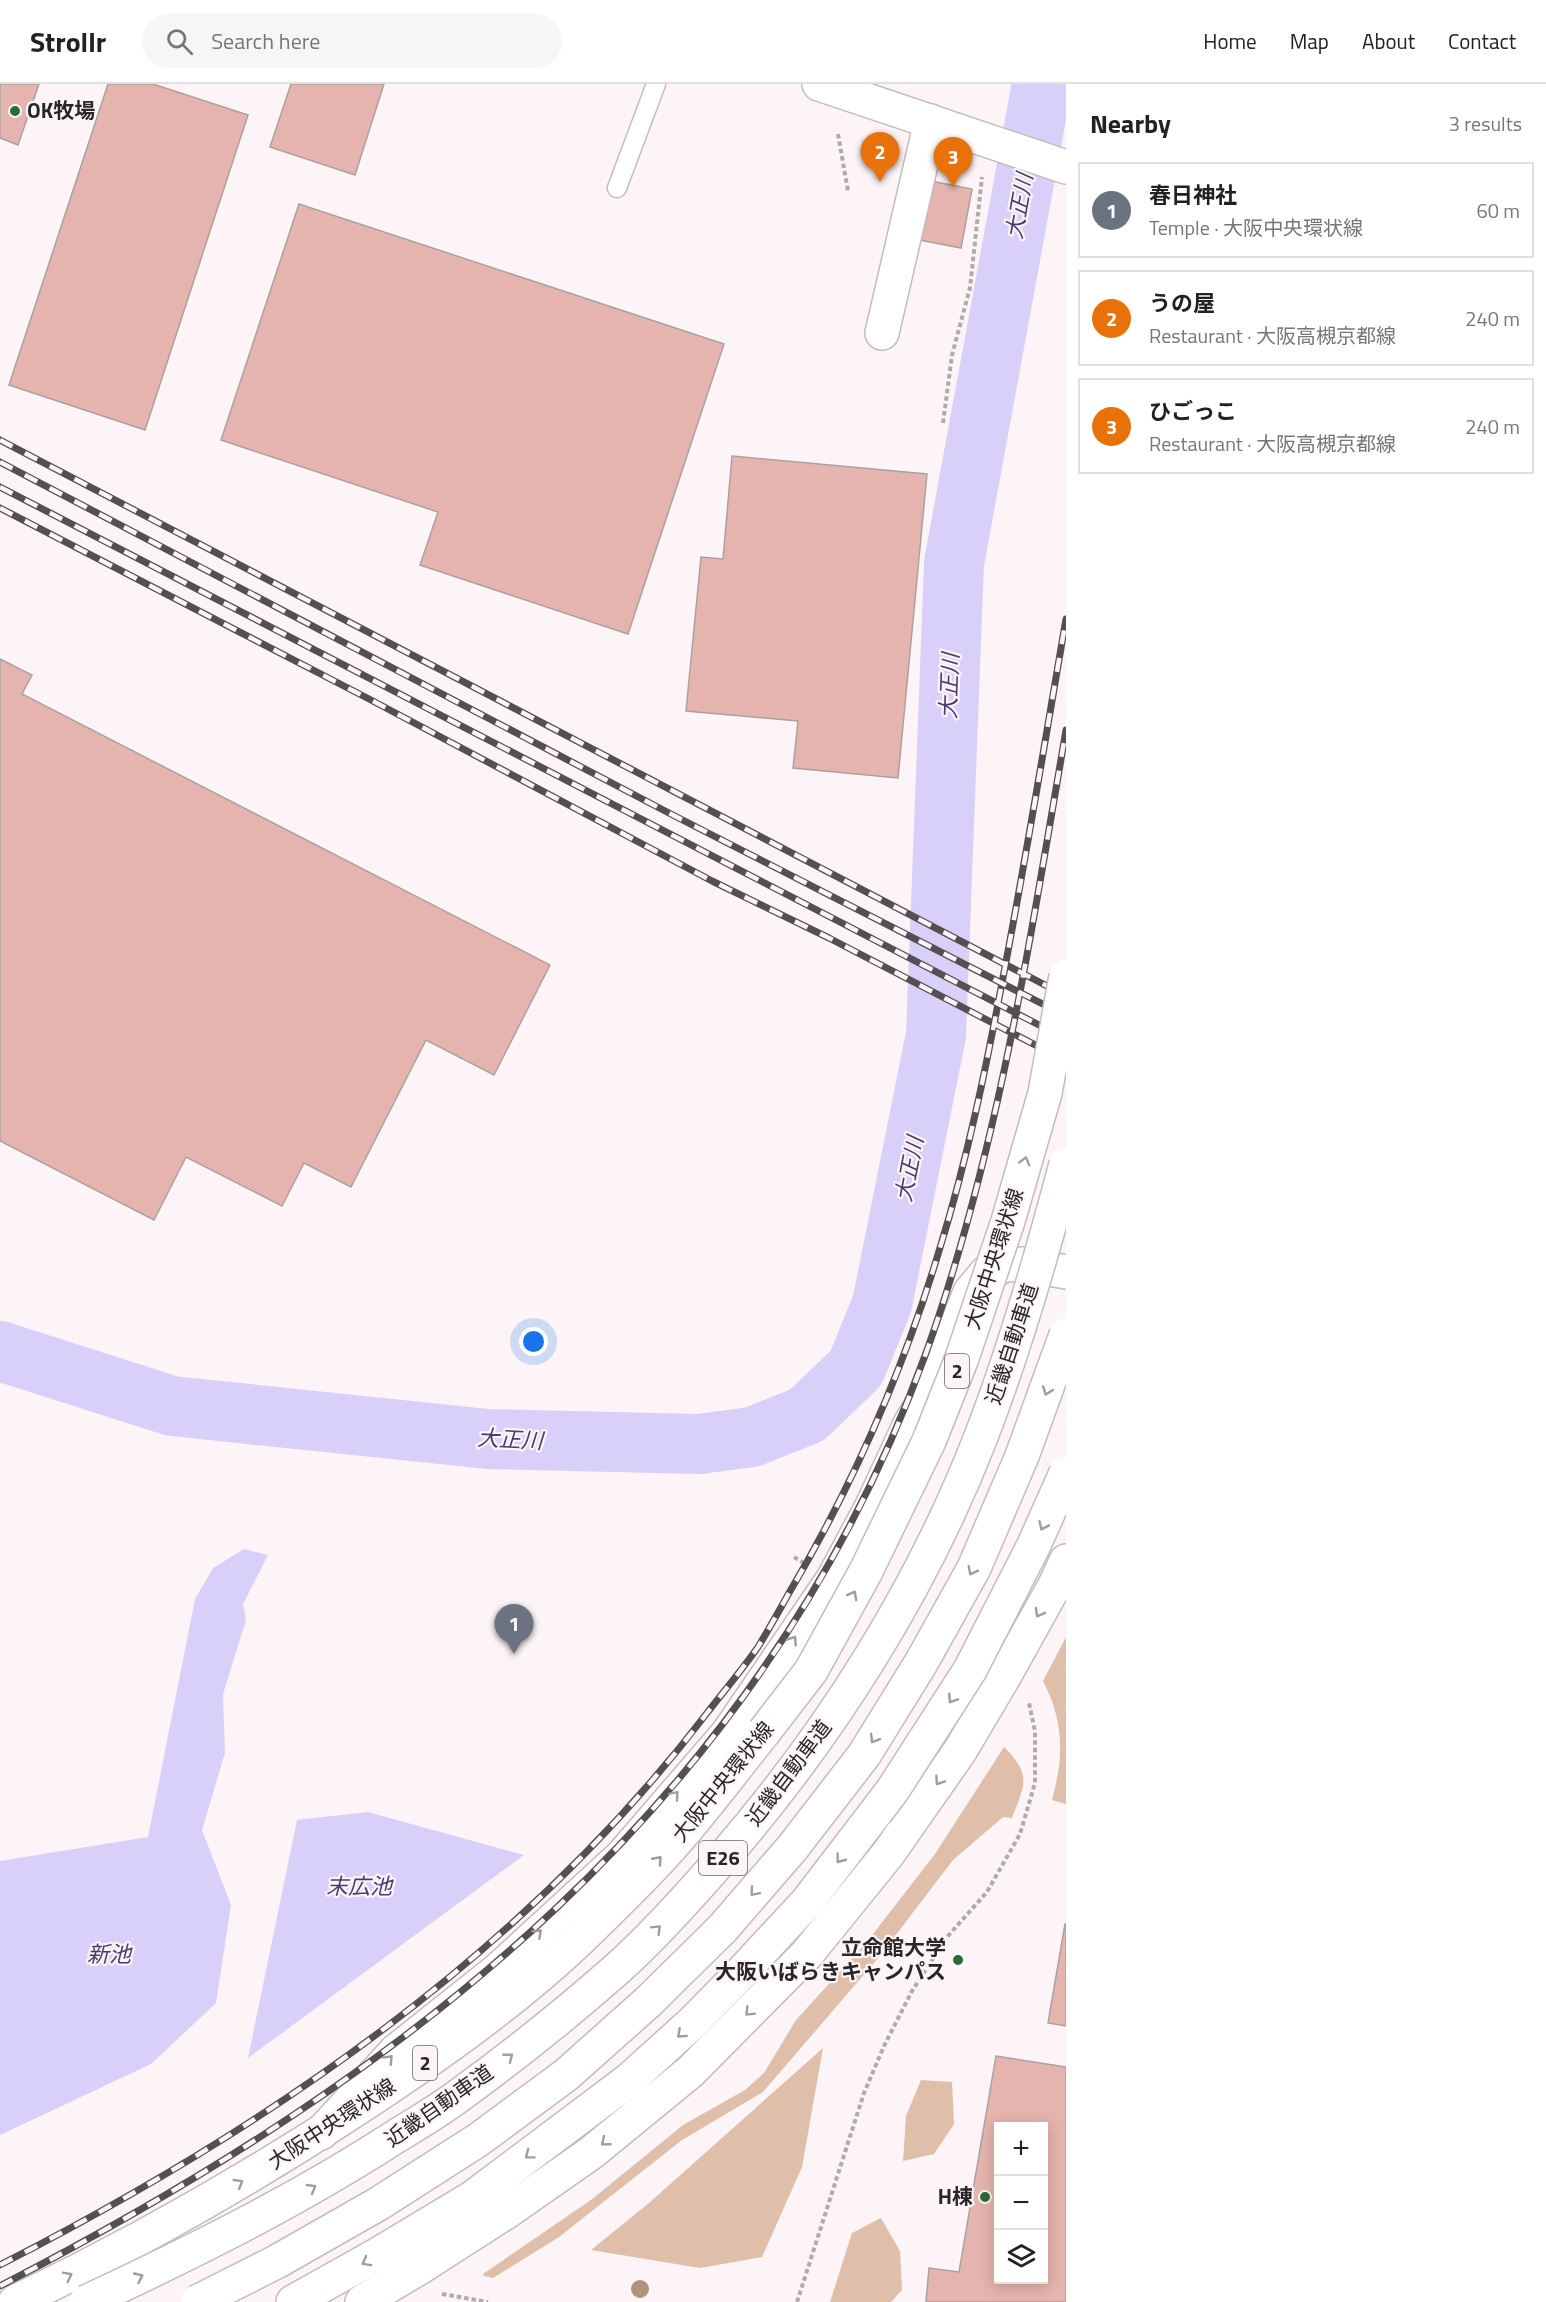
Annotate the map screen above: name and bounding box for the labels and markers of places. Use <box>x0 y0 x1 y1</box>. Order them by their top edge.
place label: OK牧場 <box>27 94 95 126</box>
marker: OK牧場 <box>8 104 22 118</box>
pin: 2 <box>860 132 900 182</box>
pin: 3 <box>934 138 972 187</box>
pin: 1 <box>494 1604 534 1654</box>
place label: 立命館大学 大阪いばらきキャンパス <box>715 1931 946 1987</box>
marker: 立命館大学 大阪いばらきキャンパス <box>951 1953 965 1967</box>
place label: H棟 <box>938 2180 973 2212</box>
marker: H棟 <box>978 2190 992 2204</box>

